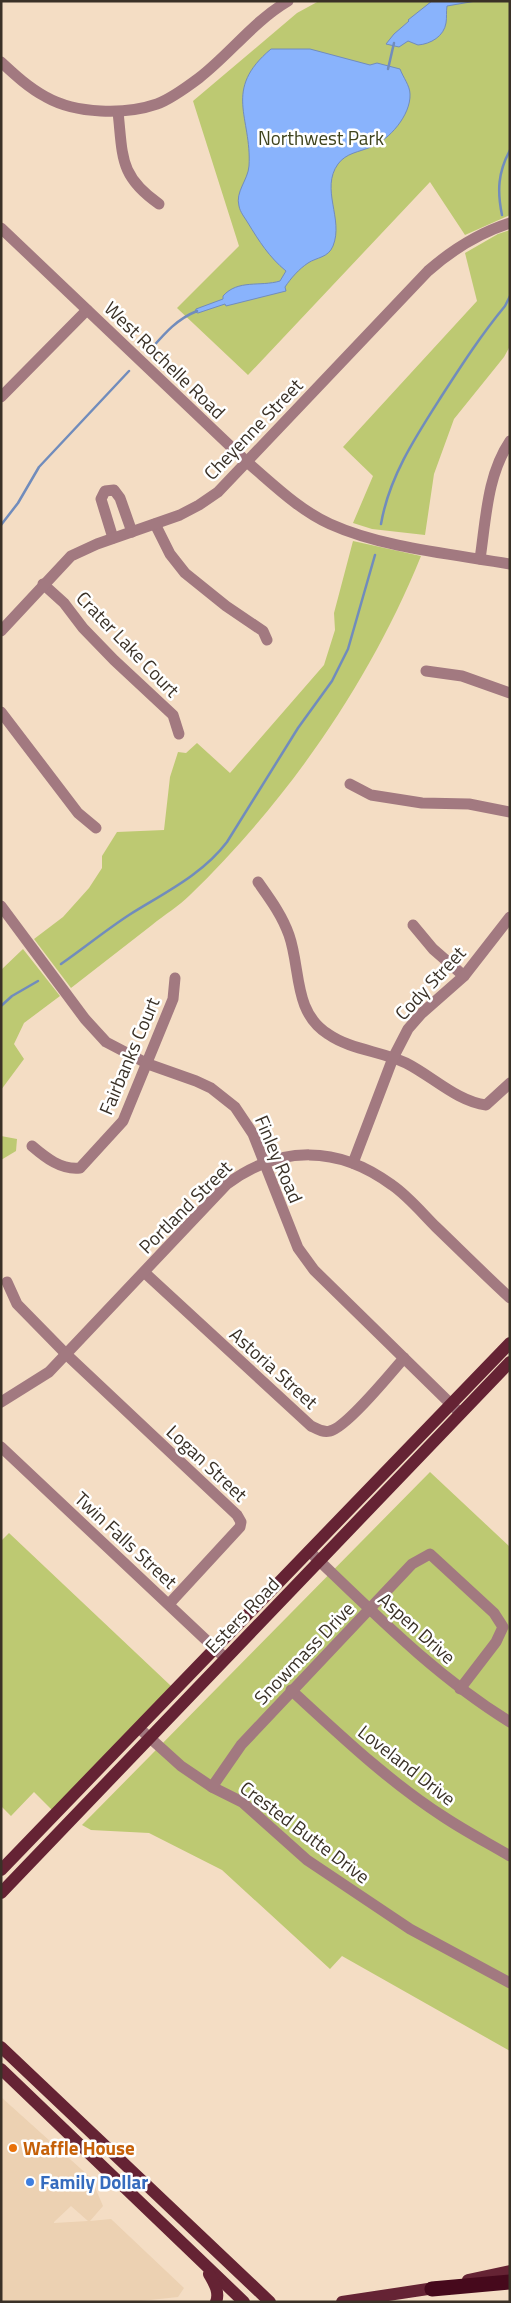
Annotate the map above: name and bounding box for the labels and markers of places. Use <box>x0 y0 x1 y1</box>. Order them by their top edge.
place label: Waffle House <box>23 2133 135 2162</box>
marker: Waffle House <box>7 2142 19 2154</box>
place label: Family Dollar <box>40 2167 148 2196</box>
marker: Family Dollar <box>24 2176 36 2188</box>

